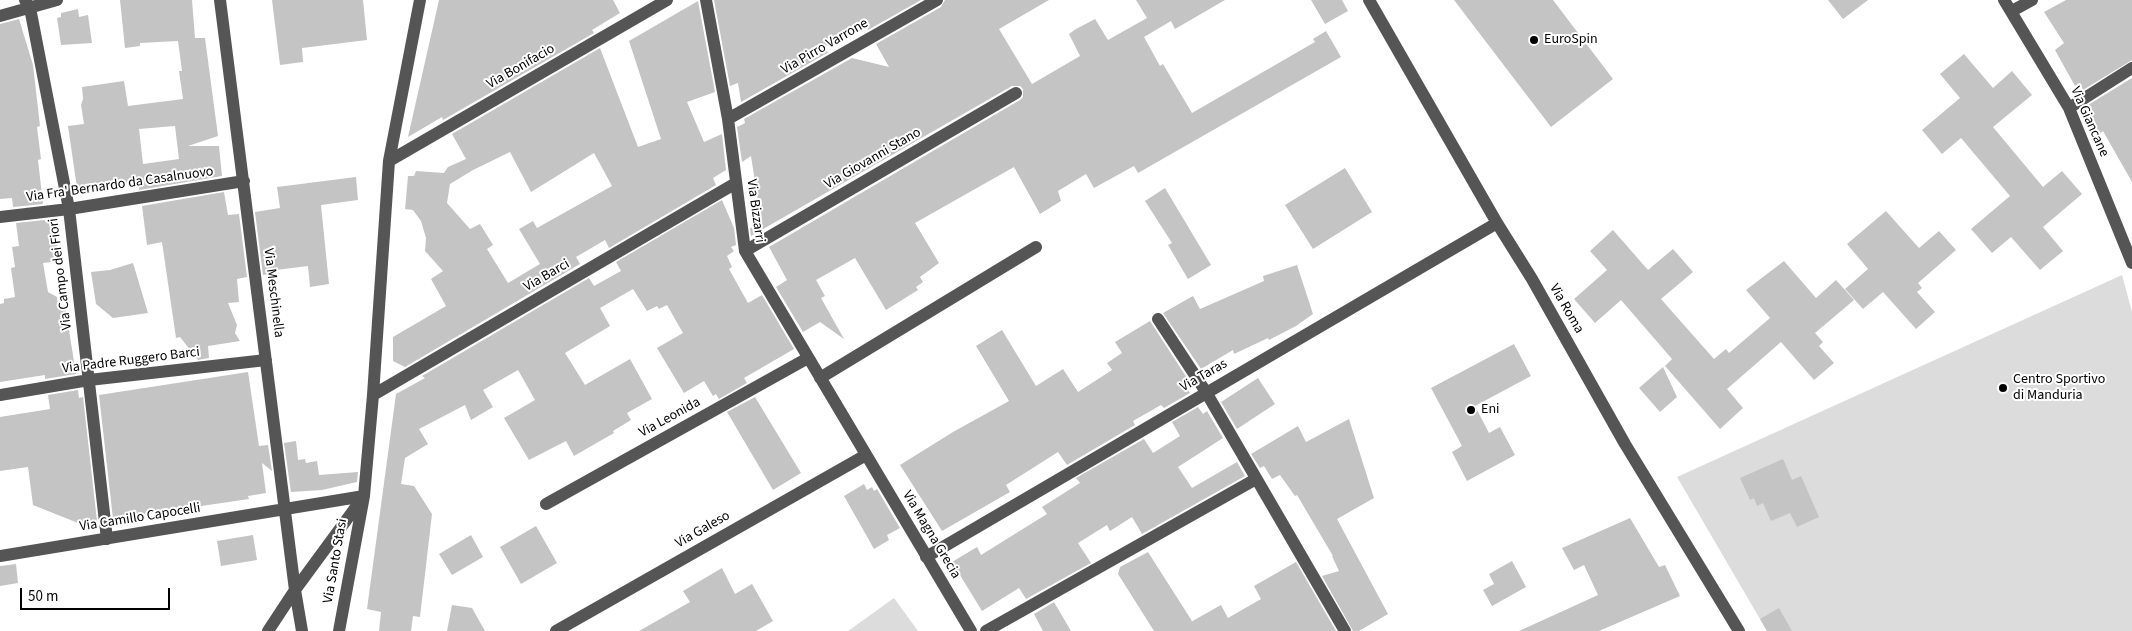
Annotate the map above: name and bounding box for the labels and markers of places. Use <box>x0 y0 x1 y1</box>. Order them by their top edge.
place label: EuroSpin <box>1544 32 1598 48</box>
marker: EuroSpin <box>1528 34 1540 46</box>
place label: Centro Sportivo di Manduria <box>2013 372 2105 404</box>
marker: Centro Sportivo di Manduria <box>1997 382 2009 394</box>
place label: Eni <box>1481 402 1499 418</box>
marker: Eni <box>1465 404 1477 416</box>

